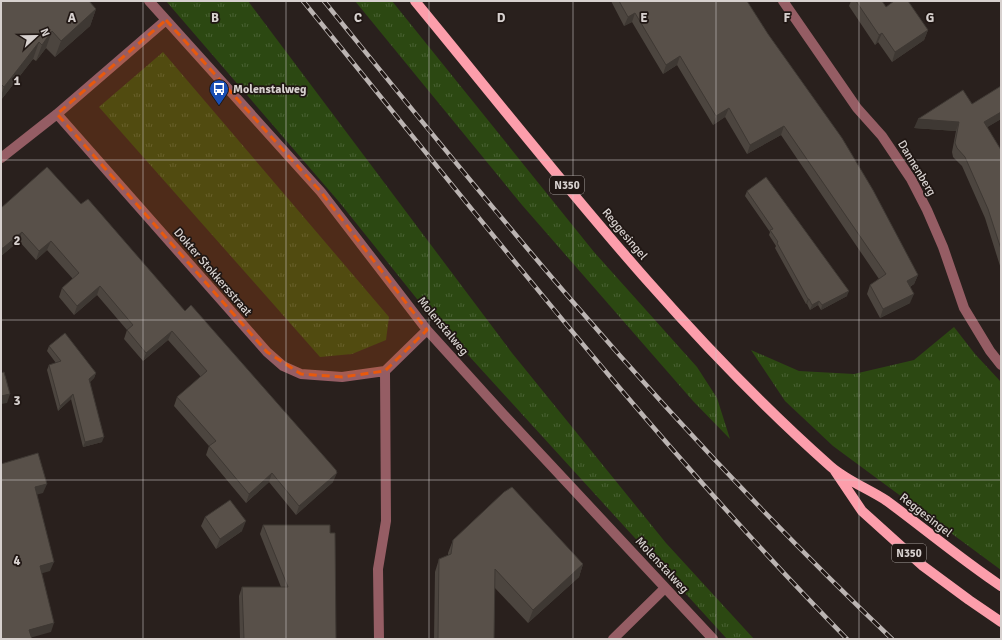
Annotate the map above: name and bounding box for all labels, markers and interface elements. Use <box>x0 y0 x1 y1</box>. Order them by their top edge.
text: A <box>68 10 77 26</box>
text: B <box>211 10 219 26</box>
text: C <box>354 10 362 26</box>
text: D <box>497 10 506 26</box>
text: E <box>640 10 648 26</box>
text: F <box>784 10 791 26</box>
text: G <box>926 10 934 26</box>
north arrow <box>16 16 56 56</box>
text: N <box>37 26 52 38</box>
text: 1 <box>13 73 21 89</box>
bus stop icon: Molenstalweg <box>208 78 230 106</box>
place label: Molenstalweg <box>233 82 307 97</box>
street label: Dannenberg <box>894 138 939 199</box>
road number: N350 <box>550 176 584 194</box>
street label: Reggesingel <box>599 205 651 264</box>
street label: Dokter Stokkersstraat <box>170 225 255 319</box>
text: 2 <box>13 233 21 249</box>
street label: Molenstalweg <box>414 294 471 359</box>
text: 3 <box>13 393 21 409</box>
street label: Reggesingel <box>896 490 955 541</box>
street label: Molenstalweg <box>632 534 692 597</box>
road number: N350 <box>892 544 926 562</box>
text: 4 <box>13 553 21 569</box>

